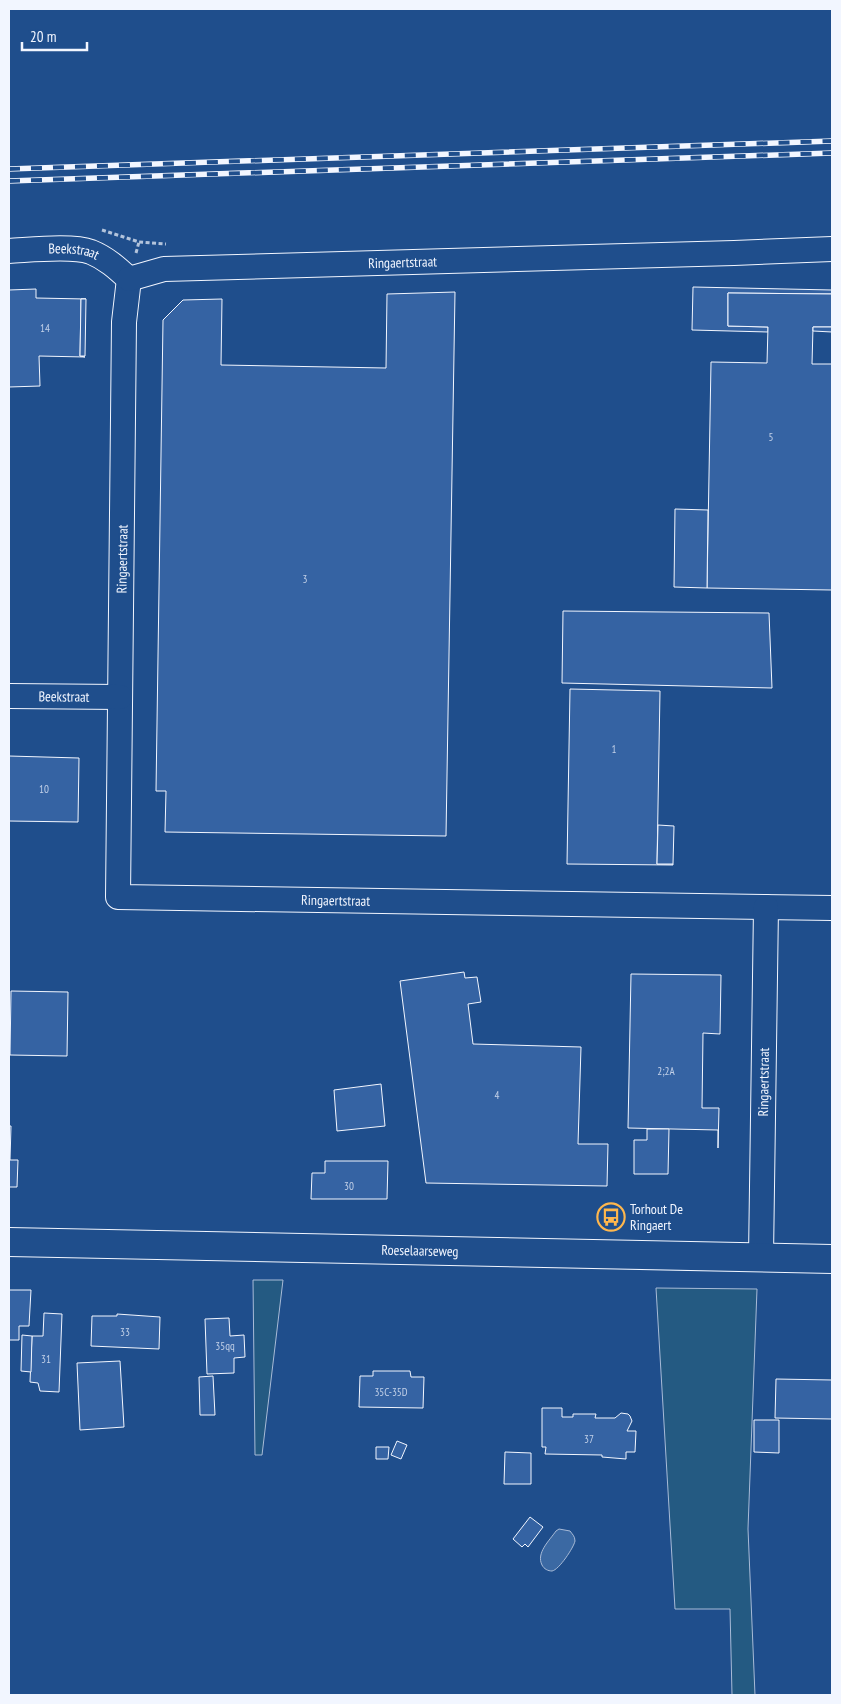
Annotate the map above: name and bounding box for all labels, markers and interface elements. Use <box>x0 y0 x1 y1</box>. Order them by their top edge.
scale bar <box>22 20 88 52</box>
text: 20 m <box>30 27 56 46</box>
street label: Beekstraat <box>48 239 103 264</box>
street label: Ringaertstraat <box>368 252 437 272</box>
house number: 14 <box>40 321 50 335</box>
house number: 5 <box>769 430 774 444</box>
street label: Ringaertstraat <box>112 524 132 594</box>
house number: 3 <box>303 572 308 586</box>
street label: Beekstraat <box>38 687 90 706</box>
house number: 1 <box>612 742 617 756</box>
house number: 10 <box>39 782 49 796</box>
street label: Ringaertstraat <box>301 891 370 910</box>
street label: Ringaertstraat <box>754 1047 773 1117</box>
house number: 2;2A <box>657 1064 676 1078</box>
house number: 4 <box>495 1088 500 1102</box>
house number: 30 <box>344 1179 354 1193</box>
place label: Torhout De Ringaert <box>630 1200 683 1234</box>
bus stop icon: Torhout De Ringaert <box>596 1202 626 1232</box>
street label: Roeselaarseweg <box>381 1241 459 1260</box>
house number: 33 <box>120 1325 130 1339</box>
house number: 35qq <box>215 1339 235 1353</box>
house number: 31 <box>41 1352 51 1366</box>
house number: 35C-35D <box>374 1385 408 1399</box>
house number: 37 <box>584 1432 594 1446</box>

